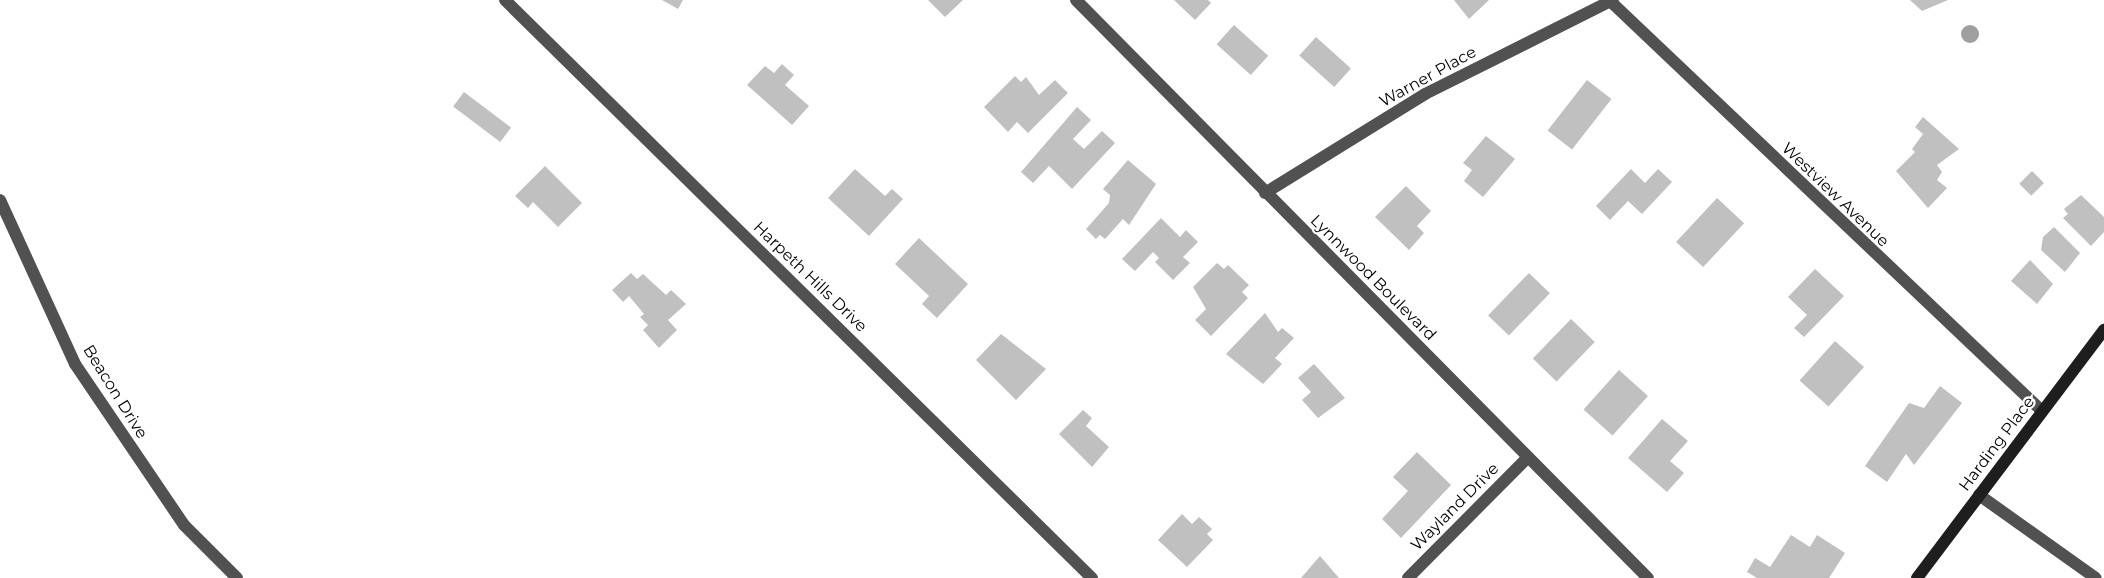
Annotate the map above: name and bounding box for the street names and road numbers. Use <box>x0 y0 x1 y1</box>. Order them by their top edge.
street label: Warner Place <box>1376 43 1480 111</box>
street label: Westview Avenue <box>1777 139 1893 251</box>
street label: Lynnwood Boulevard <box>1306 211 1440 345</box>
street label: Harpeth Hills Drive <box>749 218 871 336</box>
street label: Beacon Drive <box>79 342 151 442</box>
street label: Harding Place <box>1955 393 2039 495</box>
street label: Wayland Drive <box>1407 459 1503 555</box>

